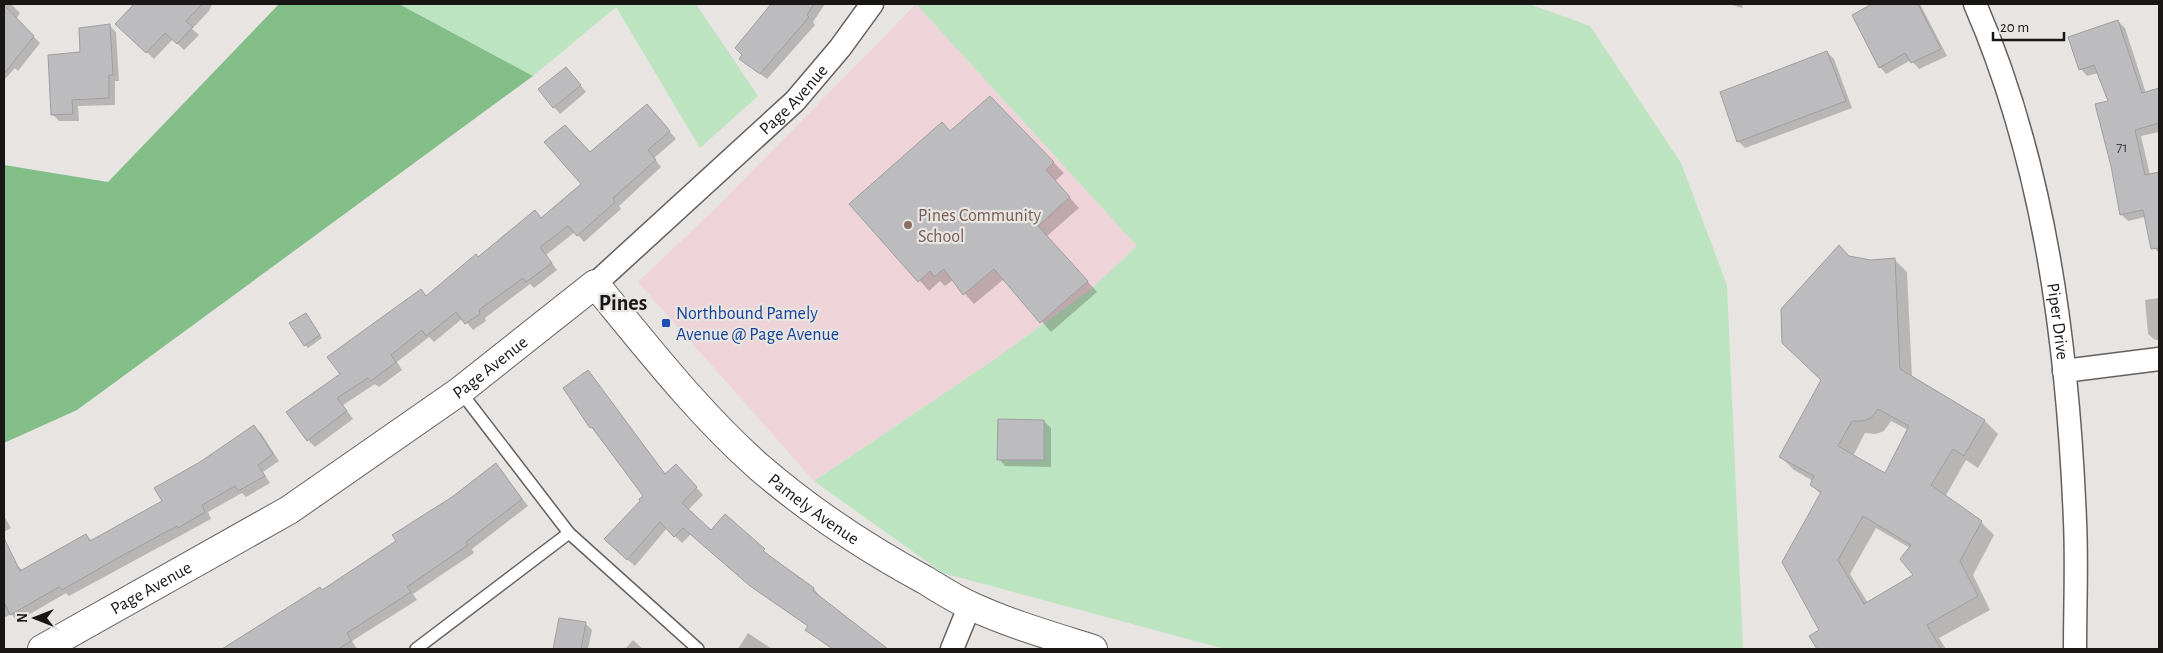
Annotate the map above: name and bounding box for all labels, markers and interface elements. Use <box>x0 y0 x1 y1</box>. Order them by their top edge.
scale bar <box>1993 10 2064 42</box>
text: 20 m <box>2000 20 2029 35</box>
street label: Page Avenue <box>756 62 832 139</box>
house number: 71 <box>2116 140 2128 155</box>
place label: Pines Community School <box>918 207 1042 246</box>
marker: Pines Community School <box>902 219 914 231</box>
street label: Piper Drive <box>2043 282 2071 361</box>
district label: Pines <box>599 292 647 314</box>
place label: Northbound Pamely Avenue @ Page Avenue <box>676 305 839 344</box>
marker: Northbound Pamely Avenue @ Page Avenue <box>660 317 672 329</box>
street label: Page Avenue <box>450 333 531 403</box>
street label: Pamely Avenue <box>764 471 862 549</box>
street label: Page Avenue <box>108 559 195 618</box>
north arrow <box>10 593 60 643</box>
text: N <box>16 613 30 623</box>

